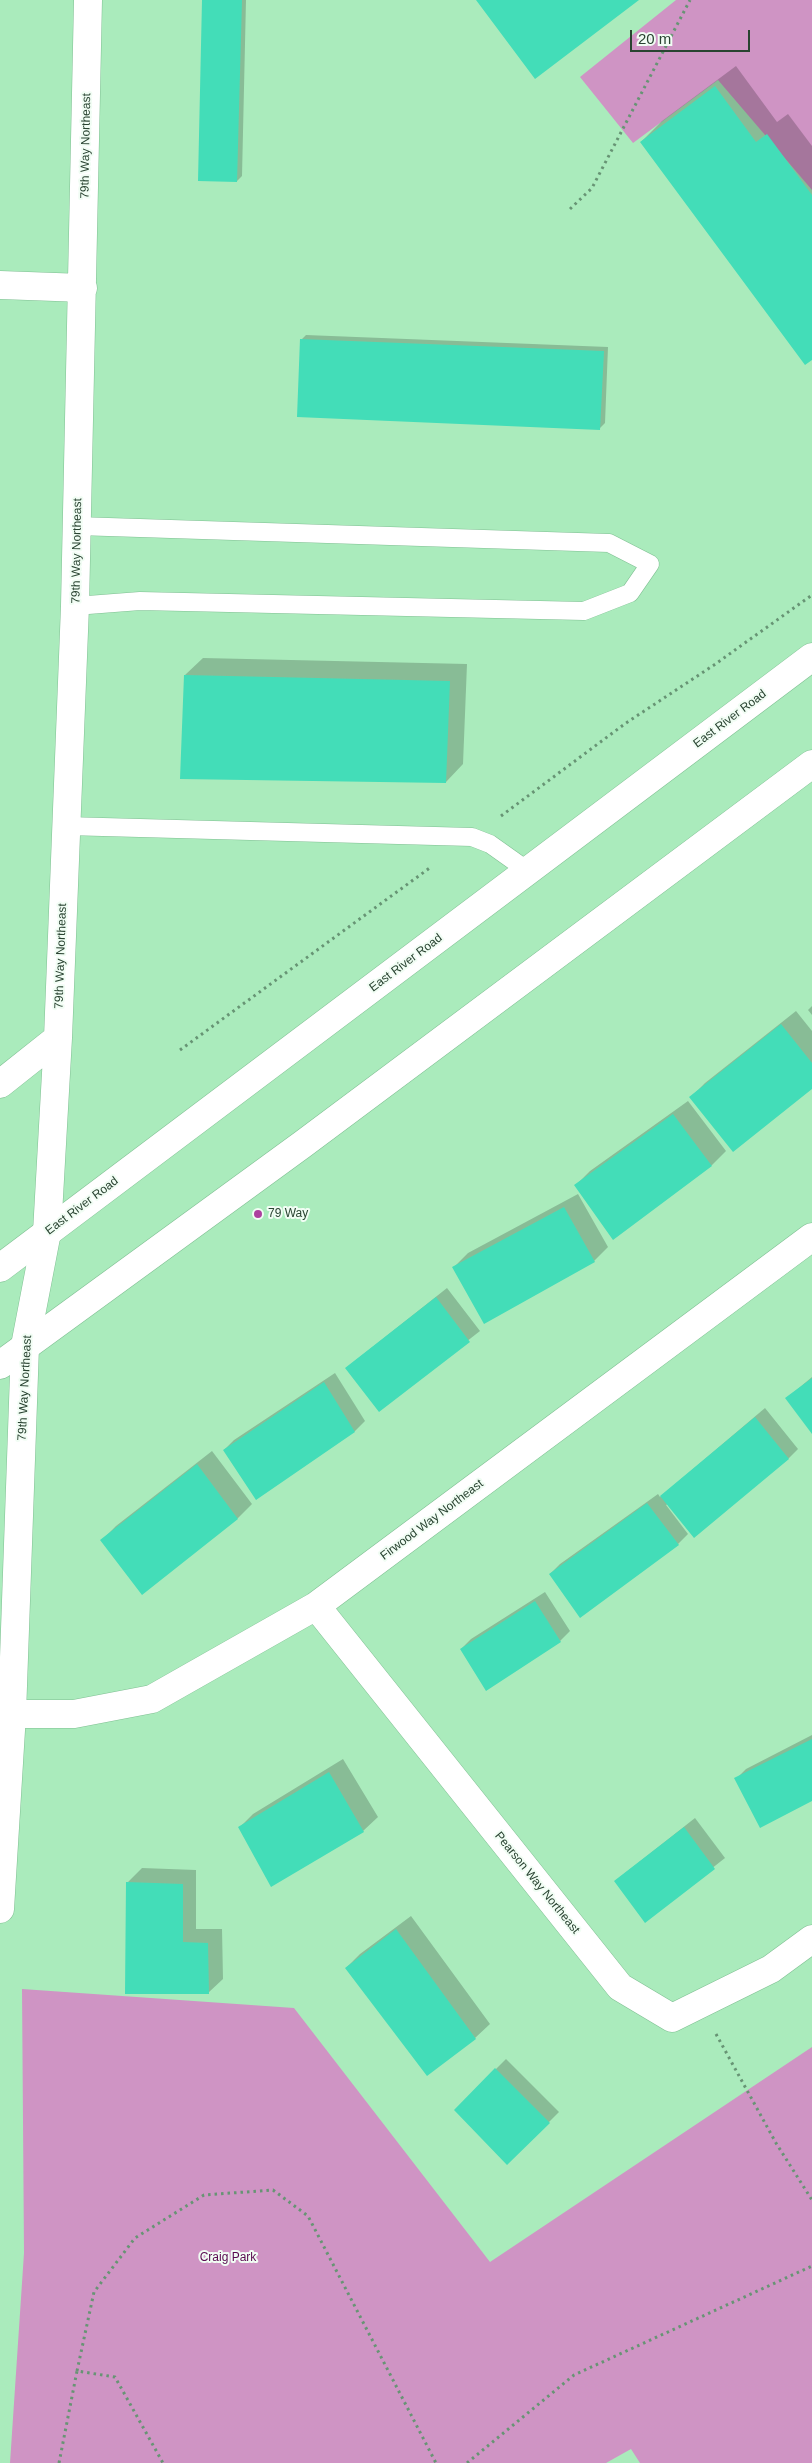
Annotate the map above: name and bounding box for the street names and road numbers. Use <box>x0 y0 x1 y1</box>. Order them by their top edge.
street label: 79th Way Northeast <box>78 93 94 199</box>
street label: 79th Way Northeast <box>69 498 85 604</box>
street label: East River Road <box>691 687 769 751</box>
street label: 79th Way Northeast <box>52 903 70 1009</box>
street label: East River Road <box>367 931 445 995</box>
street label: East River Road <box>43 1174 121 1238</box>
street label: 79th Way Northeast <box>15 1335 35 1441</box>
street label: Firwood Way Northeast <box>378 1477 486 1563</box>
street label: Pearson Way Northeast <box>491 1829 583 1937</box>

